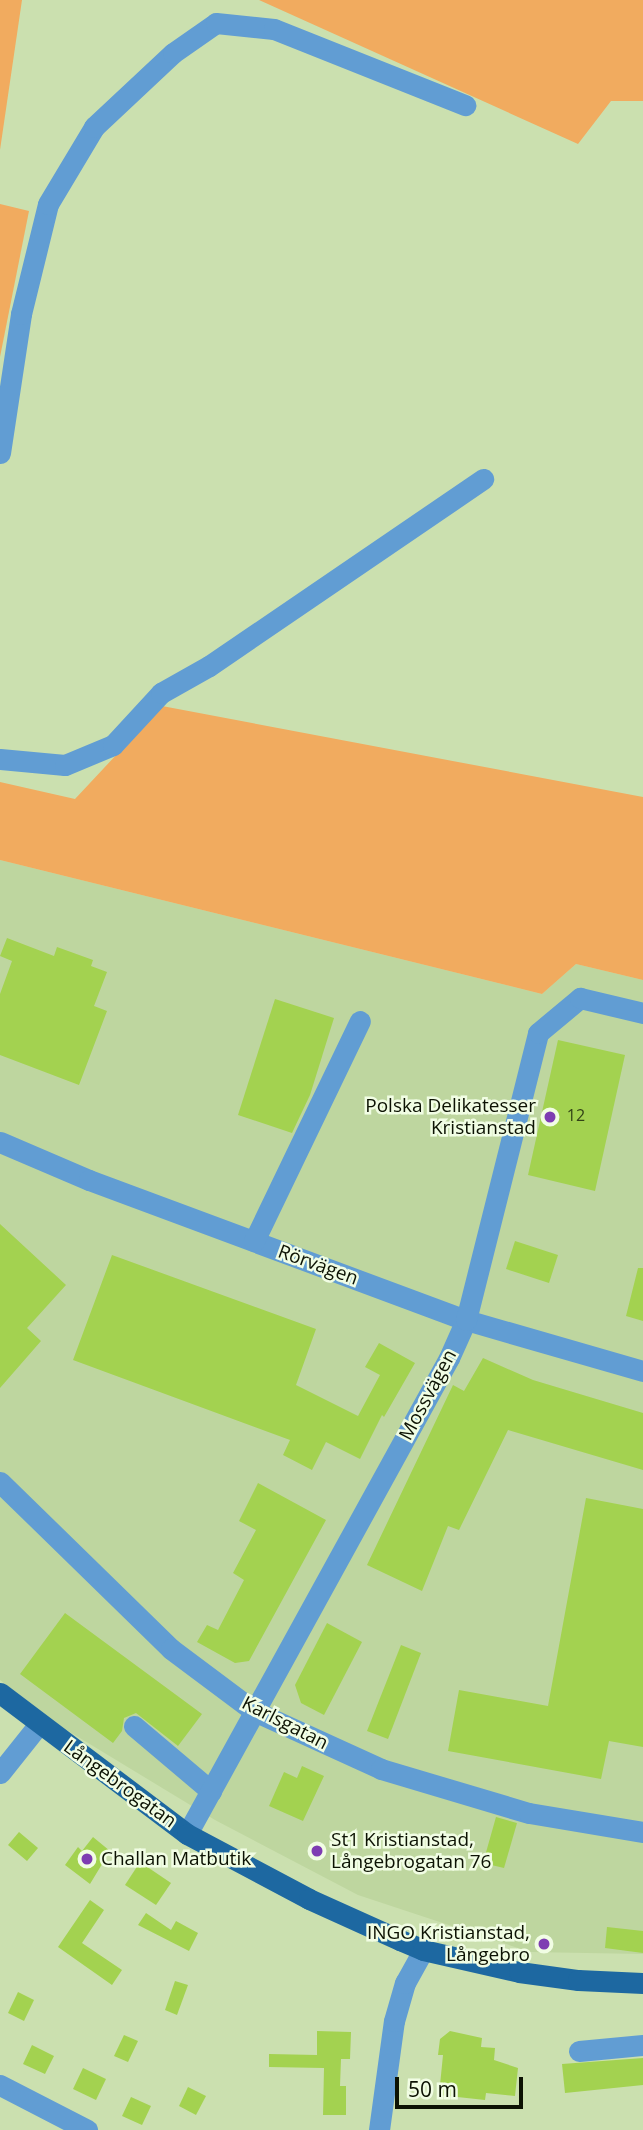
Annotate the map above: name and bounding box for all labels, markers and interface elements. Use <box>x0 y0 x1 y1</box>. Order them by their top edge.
place label: Polska Delikatesser Kristianstad <box>365 1095 536 1139</box>
house number: 12 <box>567 1105 585 1125</box>
marker: Polska Delikatesser Kristianstad <box>542 1109 558 1125</box>
street label: Rörvägen <box>275 1240 361 1290</box>
street label: Mossvägen <box>395 1346 461 1444</box>
street label: Karlsgatan <box>238 1692 332 1754</box>
street label: Långebrogatan <box>59 1735 181 1833</box>
place label: St1 Kristianstad, Långebrogatan 76 <box>331 1829 491 1873</box>
marker: St1 Kristianstad, Långebrogatan 76 <box>309 1843 325 1859</box>
place label: Challan Matbutik <box>101 1848 251 1870</box>
marker: Challan Matbutik <box>79 1851 95 1867</box>
place label: INGO Kristianstad, Långebro <box>367 1922 530 1966</box>
marker: INGO Kristianstad, Långebro <box>536 1936 552 1952</box>
scale bar <box>398 2064 526 2108</box>
text: 50 m <box>408 2075 457 2103</box>

